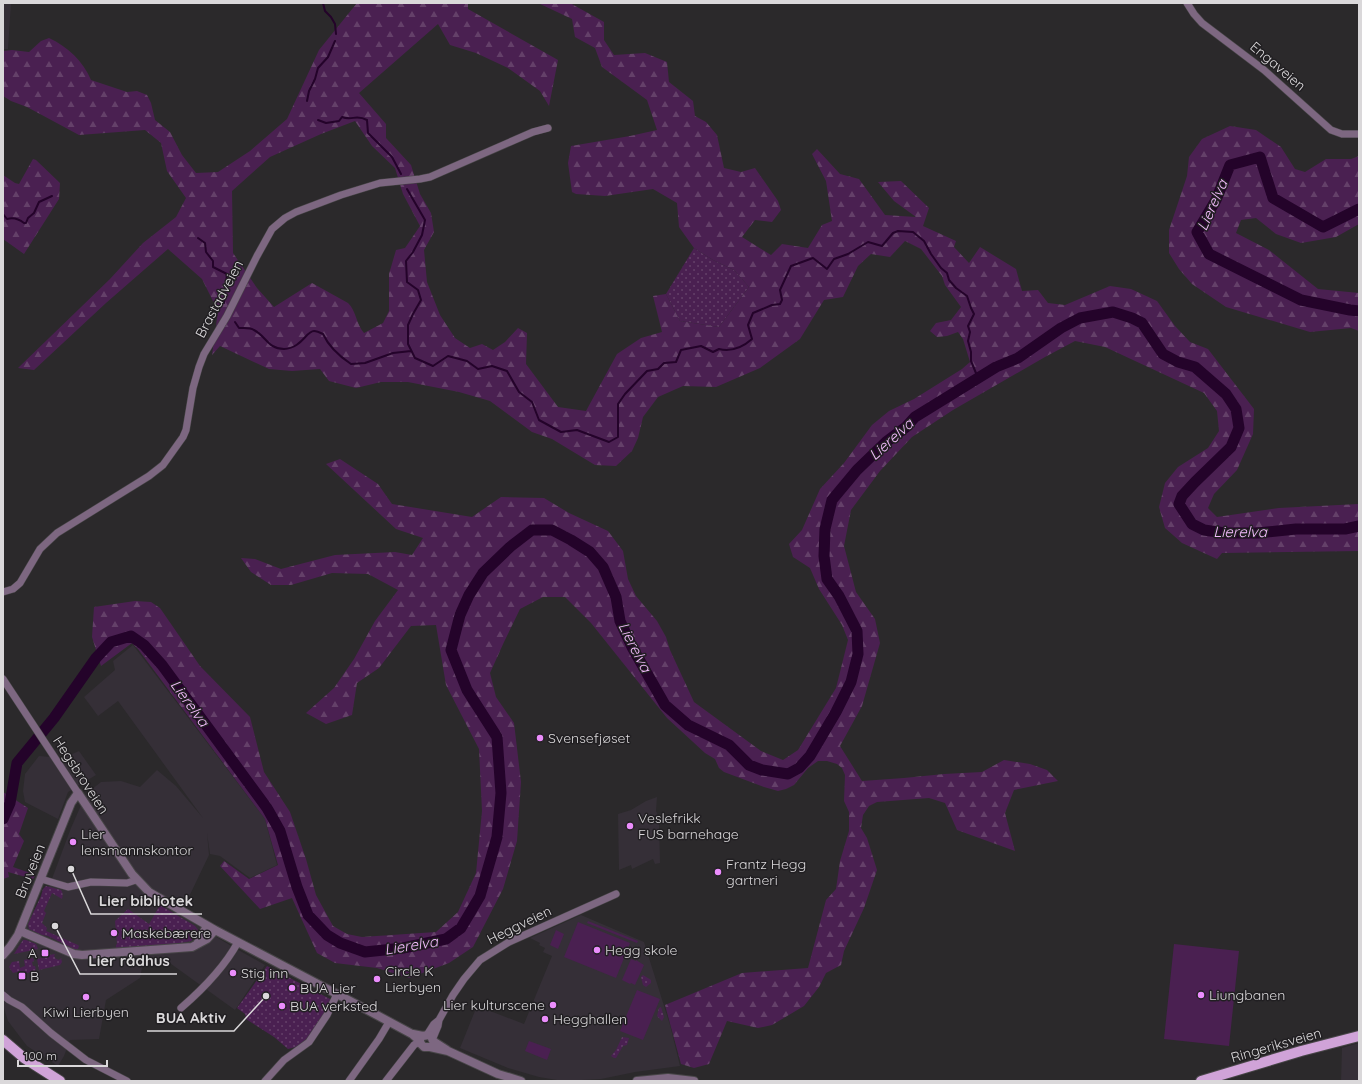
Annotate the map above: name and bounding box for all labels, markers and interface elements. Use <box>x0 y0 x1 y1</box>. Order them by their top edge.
street label: Engaveien <box>1246 37 1310 95</box>
water label: Lierelva <box>1192 176 1232 233</box>
street label: Brastadveien <box>191 257 247 341</box>
water label: Lierelva <box>865 413 918 464</box>
water label: Lierelva <box>1213 522 1268 541</box>
water label: Lierelva <box>614 619 656 676</box>
water label: Lierelva <box>167 676 214 731</box>
place label: Svensefjøset <box>548 729 630 747</box>
street label: Hegsbroveien <box>49 733 113 817</box>
marker: Svensefjøset <box>535 733 545 743</box>
place label: Veslefrikk FUS barnehage <box>638 809 739 843</box>
marker: Veslefrikk FUS barnehage <box>625 821 635 831</box>
place label: Lier lensmannskontor <box>81 825 194 859</box>
marker: Lier lensmannskontor <box>68 837 78 847</box>
street label: Bruveien <box>11 841 49 901</box>
place label: Frantz Hegg gartneri <box>726 855 806 889</box>
marker: Frantz Hegg gartneri <box>713 867 723 877</box>
callout: Lier bibliotek <box>91 887 202 914</box>
text: Lier bibliotek <box>99 891 193 910</box>
street label: Heggveien <box>484 902 554 948</box>
place label: Maskebærere <box>122 924 211 942</box>
marker: Maskebærere <box>109 928 119 938</box>
water label: Lierelva <box>383 931 440 959</box>
place label: Hegg skole <box>605 941 677 959</box>
place label: A <box>28 944 37 962</box>
marker: Hegg skole <box>592 945 602 955</box>
callout: Lier rådhus <box>80 947 177 974</box>
marker: A <box>40 948 50 958</box>
text: Lier rådhus <box>88 951 170 970</box>
place label: Circle K Lierbyen <box>385 962 441 996</box>
place label: Stig inn <box>241 964 288 982</box>
place label: B <box>30 967 39 985</box>
marker: Stig inn <box>228 968 238 978</box>
marker: B <box>17 971 27 981</box>
marker: Circle K Lierbyen <box>372 974 382 984</box>
place label: BUA Lier <box>300 979 356 997</box>
marker: BUA Lier <box>287 983 297 993</box>
place label: Liungbanen <box>1209 986 1285 1004</box>
marker: Liungbanen <box>1196 990 1206 1000</box>
marker: Kiwi Lierbyen <box>81 992 91 1002</box>
place label: Lier kulturscene <box>443 996 545 1014</box>
place label: BUA verksted <box>290 997 378 1015</box>
marker: Lier kulturscene <box>548 1000 558 1010</box>
marker: BUA verksted <box>277 1001 287 1011</box>
place label: Kiwi Lierbyen <box>43 1003 129 1021</box>
callout: BUA Aktiv <box>147 1004 234 1031</box>
text: BUA Aktiv <box>156 1008 226 1027</box>
place label: Hegghallen <box>553 1010 627 1028</box>
marker: Hegghallen <box>540 1014 550 1024</box>
street label: Ringeriksveien <box>1229 1023 1323 1067</box>
scale bar <box>18 1042 107 1068</box>
text: 100 m <box>24 1048 57 1063</box>

